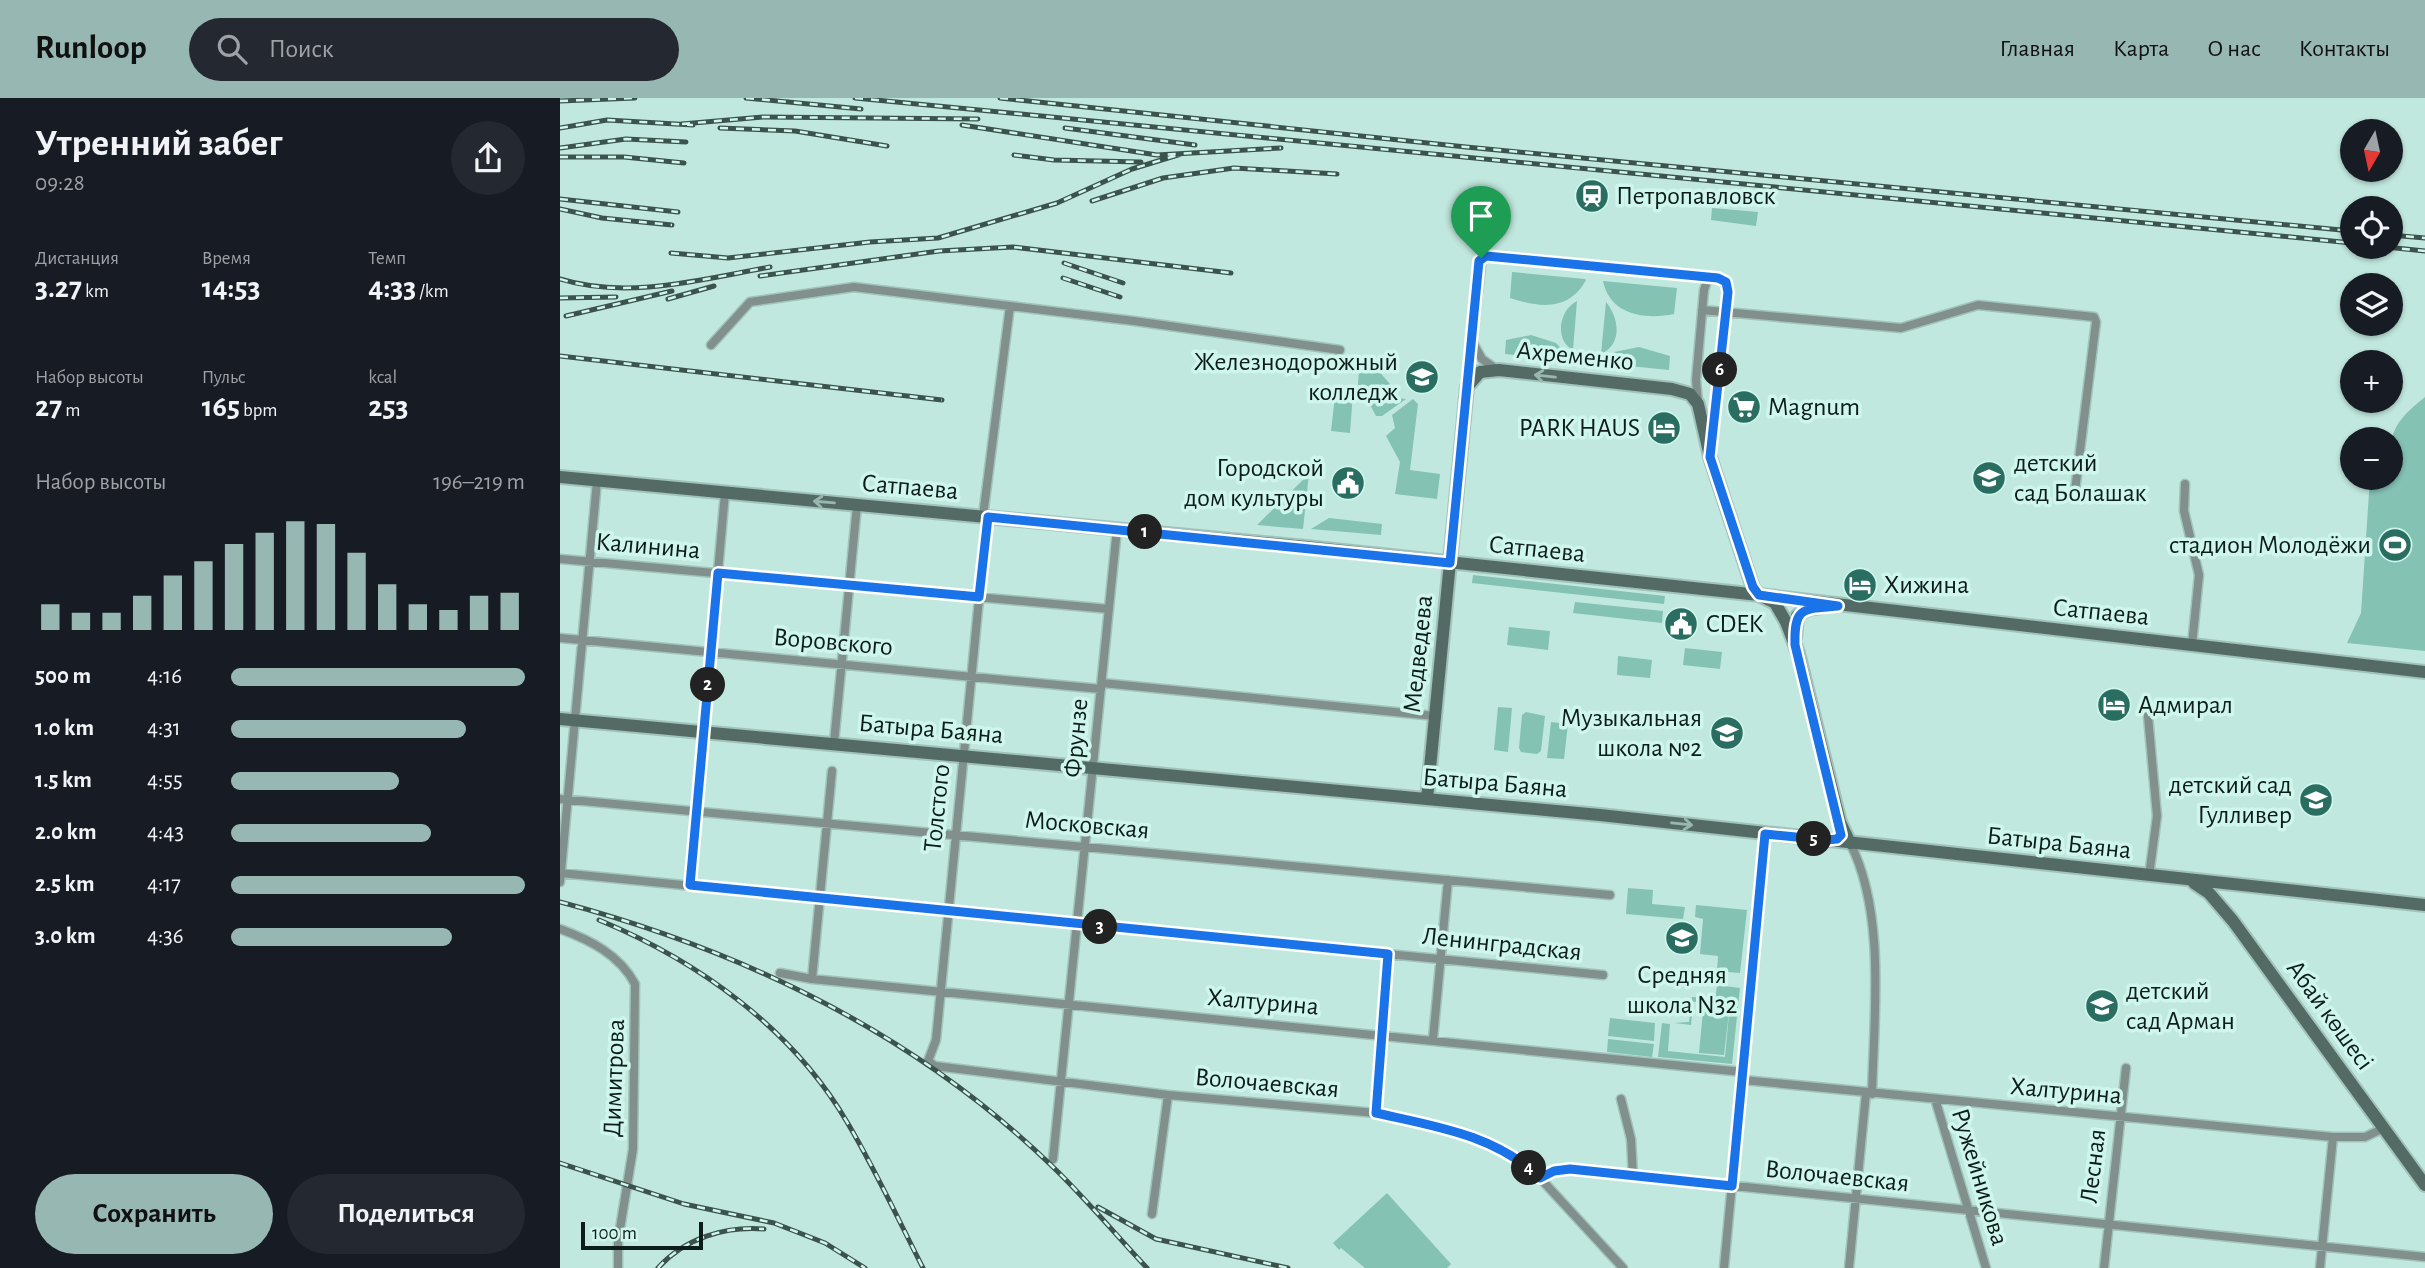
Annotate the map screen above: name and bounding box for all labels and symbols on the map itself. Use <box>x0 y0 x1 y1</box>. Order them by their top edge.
north arrow <box>2340 119 2403 182</box>
station icon: Петропавловск <box>1573 177 1611 215</box>
place label: Петропавловск <box>1616 183 1776 209</box>
pin <box>1451 186 1511 258</box>
street label: Ахременко <box>1515 337 1635 375</box>
place label: Железнодорожный колледж <box>1194 349 1398 405</box>
pin: 6 <box>1702 352 1738 388</box>
school or university icon: Железнодорожный колледж <box>1403 358 1441 396</box>
one-way arrow <box>1534 369 1556 382</box>
supermarket icon: Magnum <box>1725 388 1763 426</box>
place label: Magnum <box>1768 394 1860 420</box>
hotel icon: PARK HAUS <box>1645 409 1683 447</box>
place label: PARK HAUS <box>1519 415 1640 441</box>
place label: детский сад Болашак <box>2014 450 2147 506</box>
place label: Городской дом культуры <box>1184 455 1324 511</box>
school or university icon: детский сад Болашак <box>1970 459 2008 497</box>
public building icon: Городской дом культуры <box>1329 464 1367 502</box>
street label: Сатпаева <box>861 470 959 504</box>
one-way arrow <box>813 495 836 508</box>
pin: 1 <box>1128 514 1162 550</box>
sports icon: стадион Молодёжи <box>2376 526 2414 564</box>
street label: Калинина <box>595 528 702 564</box>
street label: Сатпаева <box>1487 531 1587 567</box>
place label: стадион Молодёжи <box>2169 532 2371 558</box>
hotel icon: Хижина <box>1841 566 1879 604</box>
place label: Хижина <box>1884 572 1969 598</box>
street label: Медведева <box>1399 594 1437 714</box>
street label: Сатпаева <box>2051 594 2151 630</box>
public building icon: CDEK <box>1662 605 1700 643</box>
place label: CDEK <box>1706 611 1764 637</box>
street label: Воровского <box>772 624 894 660</box>
pin: 2 <box>690 668 726 702</box>
hotel icon: Адмирал <box>2095 686 2133 724</box>
place label: Адмирал <box>2138 692 2233 718</box>
street label: Фрунзе <box>1060 697 1092 779</box>
place label: Музыкальная школа №2 <box>1561 705 1702 761</box>
street label: Батыра Баяна <box>857 710 1005 748</box>
school or university icon: Музыкальная школа №2 <box>1708 714 1746 752</box>
street label: Толстого <box>919 763 955 853</box>
street label: Батыра Баяна <box>1421 764 1569 802</box>
place label: детский сад Гулливер <box>2169 772 2292 828</box>
school or university icon: детский сад Гулливер <box>2297 781 2335 819</box>
street label: Московская <box>1024 807 1150 843</box>
one-way arrow <box>1670 818 1693 831</box>
pin: 5 <box>1796 822 1832 856</box>
street label: Батыра Баяна <box>1985 822 2133 864</box>
pin: 3 <box>1082 910 1118 944</box>
school or university icon: Средняя школа N32 <box>1663 919 1701 957</box>
street label: Ленинградская <box>1421 923 1583 965</box>
street label: Абай көшесі <box>2282 955 2378 1075</box>
place label: Средняя школа N32 <box>1627 962 1737 1018</box>
place label: детский сад Арман <box>2126 978 2235 1034</box>
street label: Халтурина <box>1206 984 1320 1020</box>
school or university icon: детский сад Арман <box>2083 987 2121 1025</box>
street label: Димитрова <box>599 1018 629 1138</box>
street label: Волочаевская <box>1194 1064 1340 1102</box>
street label: Халтурина <box>2009 1073 2123 1109</box>
street label: Ружейникова <box>1947 1105 2013 1249</box>
street label: Лесная <box>2076 1127 2110 1205</box>
pin: 4 <box>1511 1150 1546 1186</box>
street label: Волочаевская <box>1764 1156 1910 1196</box>
scale bar <box>581 1219 704 1251</box>

